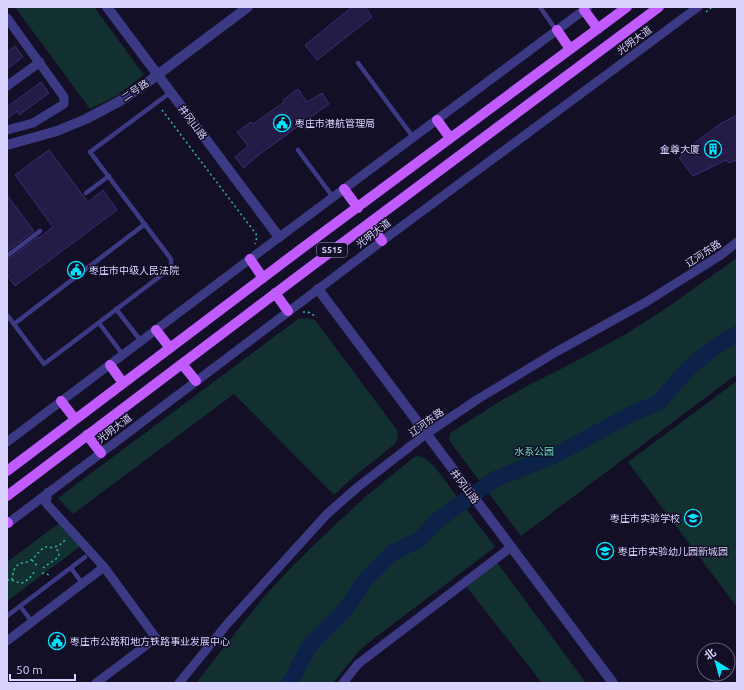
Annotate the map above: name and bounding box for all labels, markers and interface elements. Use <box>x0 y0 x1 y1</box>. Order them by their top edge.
street label: 光明大道 <box>615 24 654 57</box>
street label: 二号路 <box>120 77 151 103</box>
street label: 井冈山路 <box>176 103 209 142</box>
public building icon: 枣庄市港航管理局 <box>272 113 292 133</box>
place label: 枣庄市港航管理局 <box>294 118 375 129</box>
building icon: 金尊大厦 <box>703 139 723 159</box>
place label: 金尊大厦 <box>660 144 700 155</box>
street label: 光明大道 <box>354 217 393 250</box>
street label: 辽河东路 <box>684 238 723 269</box>
road number: S515 <box>317 243 347 257</box>
public building icon: 枣庄市中级人民法院 <box>66 260 86 280</box>
place label: 枣庄市中级人民法院 <box>88 265 179 276</box>
street label: 辽河东路 <box>407 406 446 439</box>
street label: 光明大道 <box>95 412 134 445</box>
park label: 水系公园 <box>514 446 554 457</box>
street label: 井冈山路 <box>448 467 481 506</box>
school or university icon: 枣庄市实验学校 <box>683 508 703 528</box>
place label: 枣庄市实验学校 <box>609 513 680 524</box>
school or university icon: 枣庄市实验幼儿园新城园 <box>595 541 615 561</box>
place label: 枣庄市实验幼儿园新城园 <box>617 546 728 557</box>
public building icon: 枣庄市公路和地方铁路事业发展中心 <box>47 631 67 651</box>
place label: 枣庄市公路和地方铁路事业发展中心 <box>69 636 230 647</box>
north arrow <box>696 642 736 682</box>
text: 北 <box>702 646 718 662</box>
scale bar <box>10 656 75 682</box>
text: 50 m <box>16 663 43 676</box>

